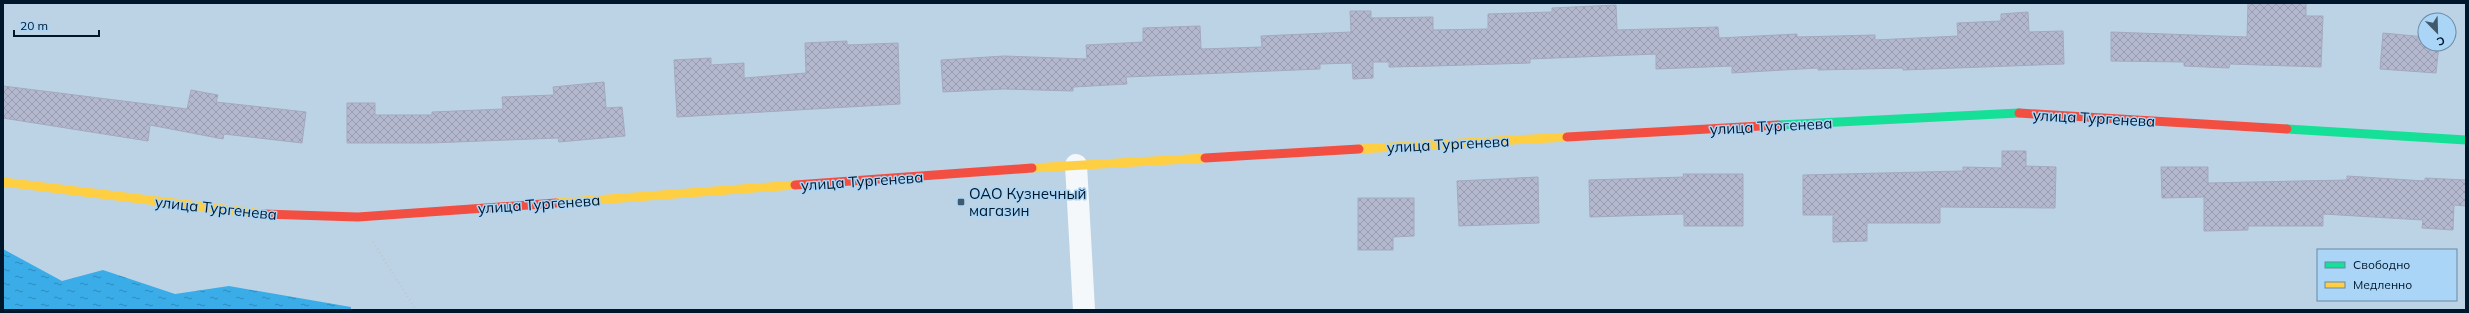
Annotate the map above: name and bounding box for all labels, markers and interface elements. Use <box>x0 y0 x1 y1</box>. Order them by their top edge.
scale bar <box>14 12 99 38</box>
north arrow <box>2417 12 2457 52</box>
text: 20 m <box>20 18 48 33</box>
text: С <box>2434 33 2447 49</box>
street label: улица Тургенева <box>2032 105 2156 131</box>
street label: улица Тургенева <box>1709 113 1833 139</box>
street label: улица Тургенева <box>1386 131 1510 157</box>
street label: улица Тургенева <box>800 167 924 195</box>
place label: ОАО Кузнечный магазин <box>969 184 1086 220</box>
street label: улица Тургенева <box>477 190 601 218</box>
street label: улица Тургенева <box>154 192 278 224</box>
marker: ОАО Кузнечный магазин <box>956 197 966 207</box>
legend <box>2317 249 2457 301</box>
text: Свободно <box>2353 257 2410 272</box>
text: Медленно <box>2353 277 2412 292</box>

